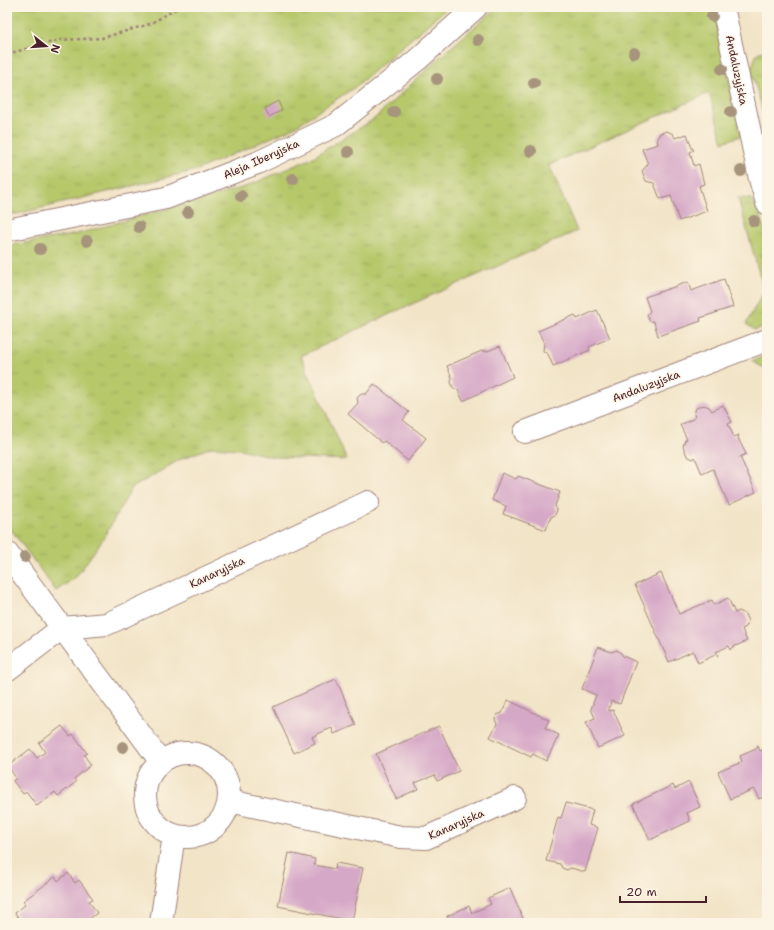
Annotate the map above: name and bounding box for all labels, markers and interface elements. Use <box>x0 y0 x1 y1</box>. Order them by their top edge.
north arrow <box>26 26 66 66</box>
street label: Andaluzyjska <box>722 34 751 107</box>
text: N <box>47 42 64 55</box>
street label: Aleja Iberyjska <box>221 136 302 183</box>
street label: Andaluzyjska <box>610 367 682 406</box>
street label: Kanaryjska <box>187 553 247 592</box>
street label: Kanaryjska <box>426 805 486 843</box>
scale bar <box>620 878 706 904</box>
text: 20 m <box>626 884 657 900</box>

